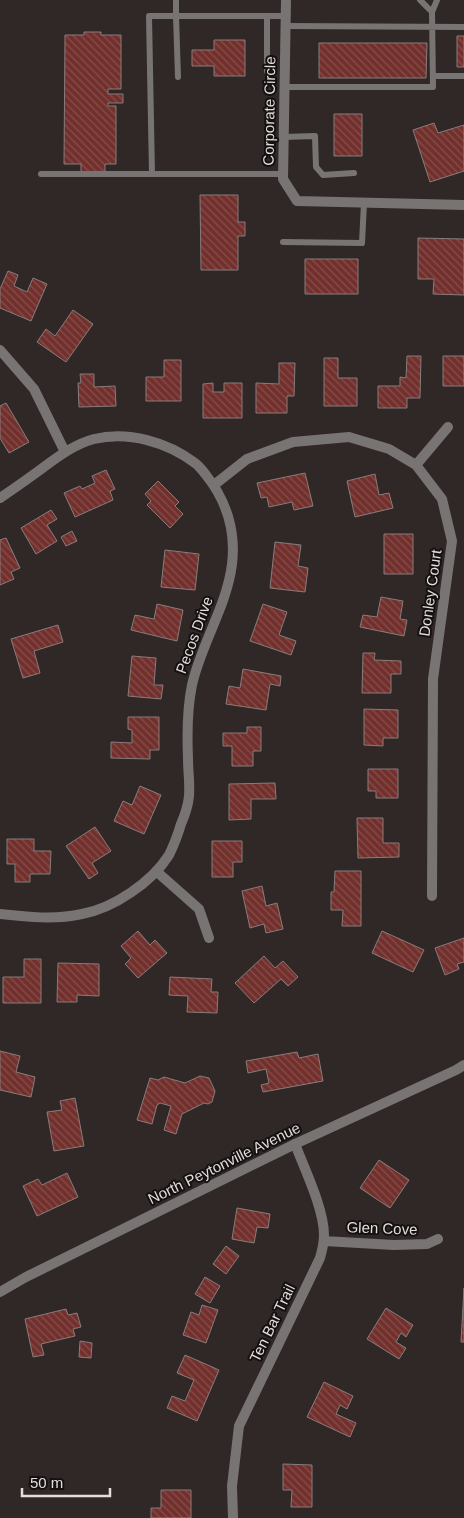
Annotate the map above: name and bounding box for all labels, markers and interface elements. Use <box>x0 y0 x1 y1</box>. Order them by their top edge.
street label: Corporate Circle <box>260 56 278 166</box>
street label: Donley Court <box>415 548 445 638</box>
street label: Pecos Drive <box>172 594 216 676</box>
street label: North Peytonville Avenue <box>145 1119 303 1207</box>
street label: Glen Cove <box>346 1218 418 1238</box>
street label: Ten Bar Trail <box>246 1281 298 1365</box>
scale bar <box>22 1466 110 1498</box>
text: 50 m <box>30 1474 63 1491</box>

